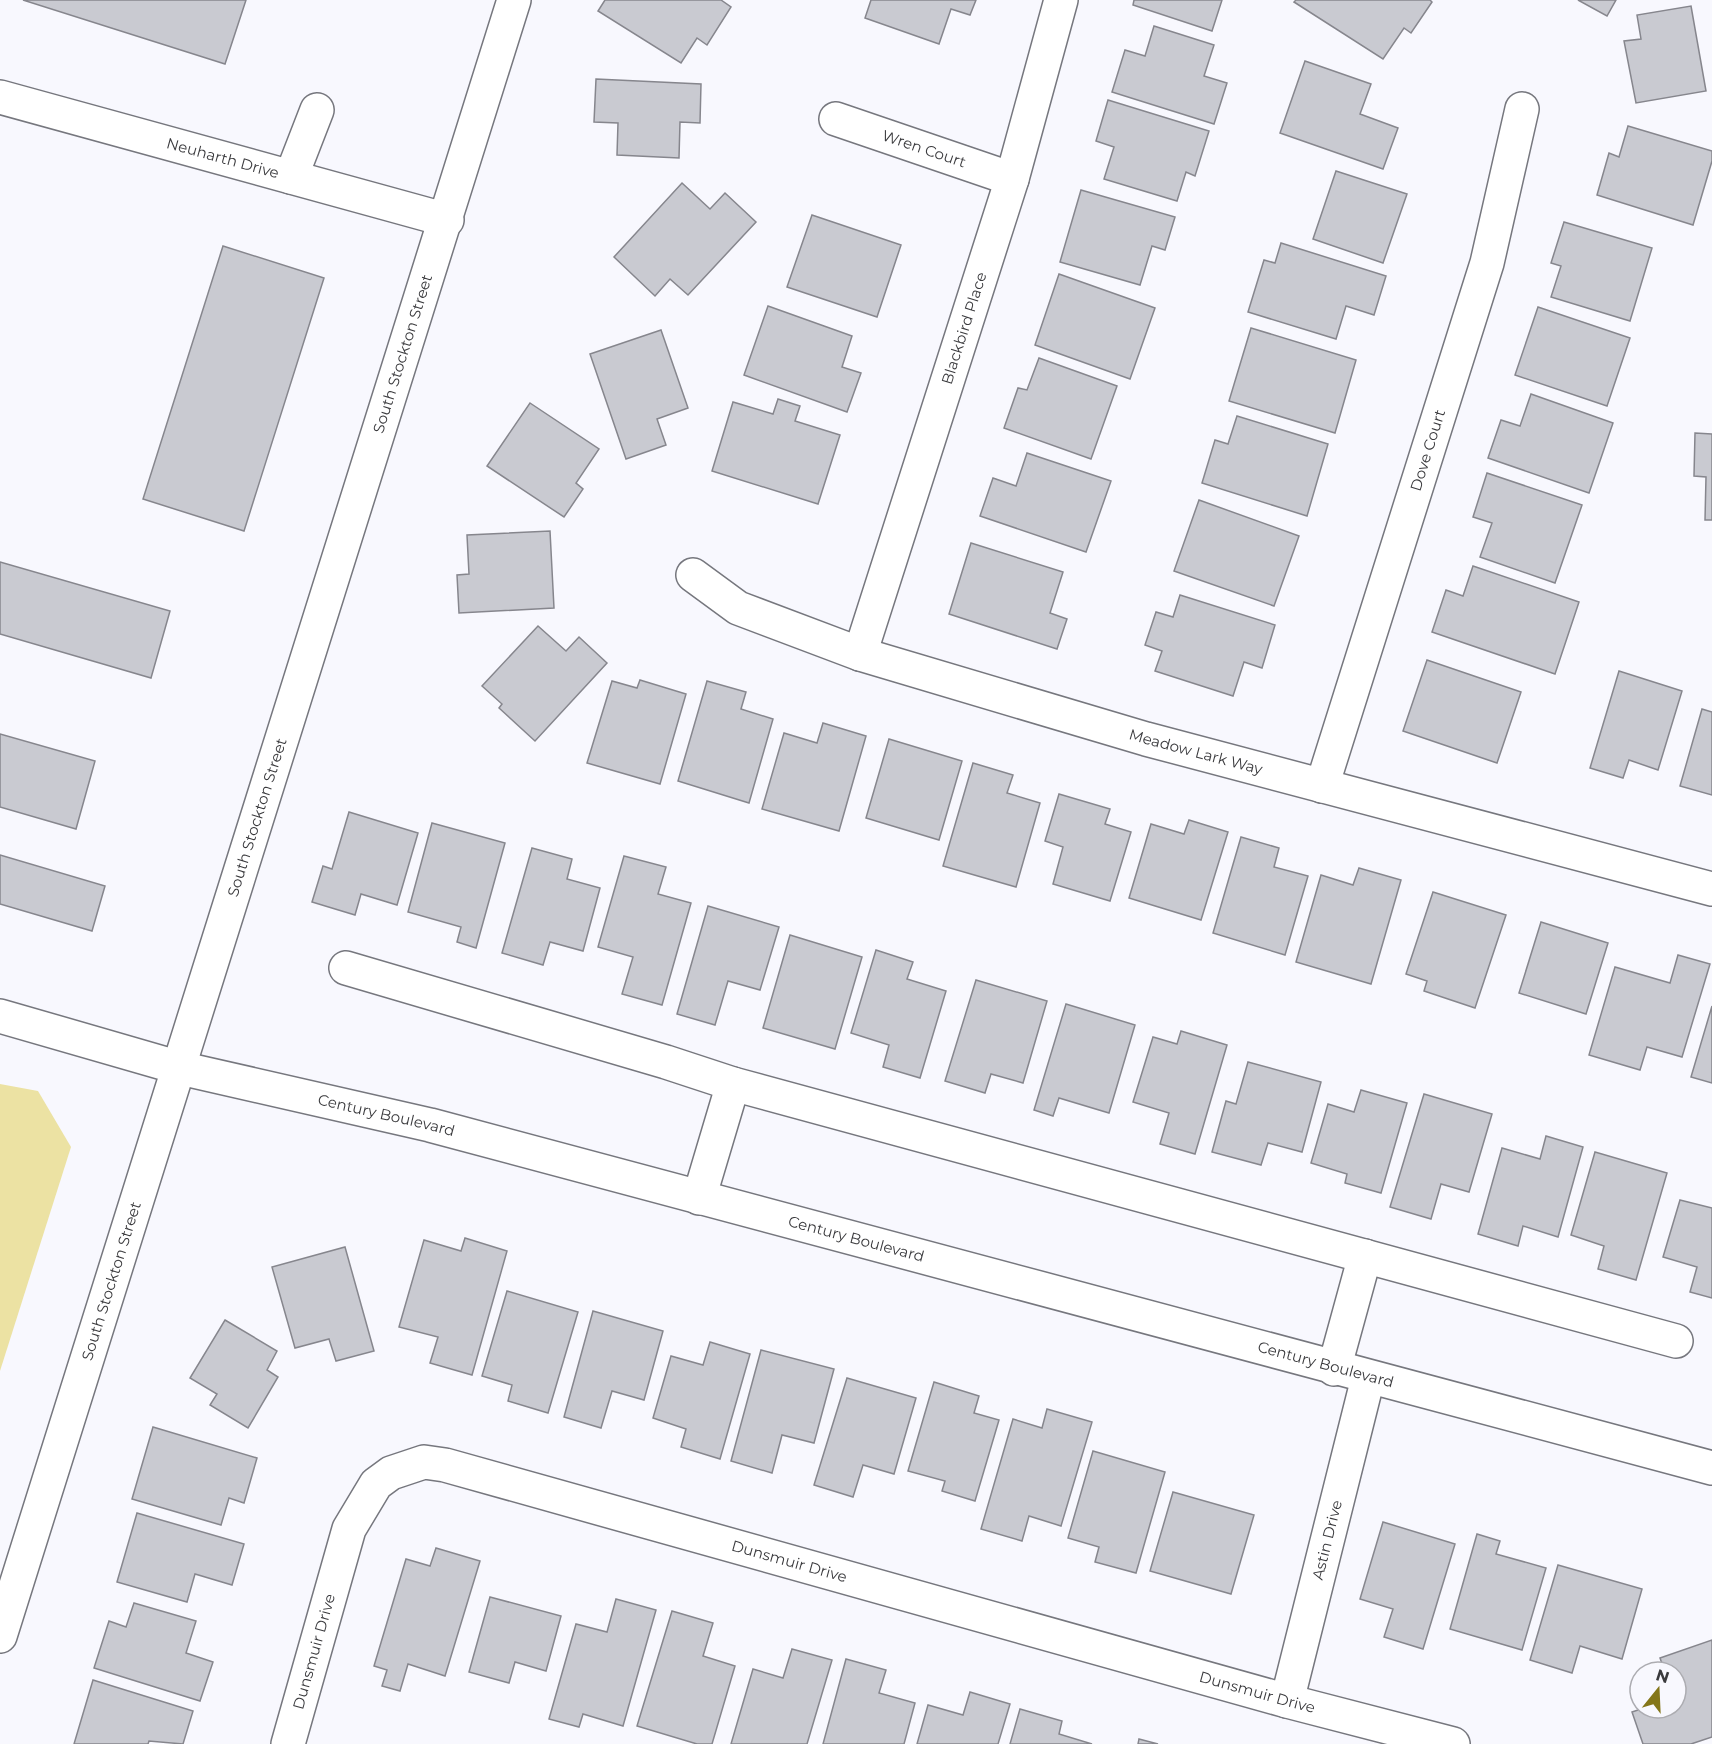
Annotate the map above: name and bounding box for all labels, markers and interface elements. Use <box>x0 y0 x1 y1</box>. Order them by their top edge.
street label: Wren Court <box>880 125 969 172</box>
street label: Neuharth Drive <box>164 133 281 182</box>
street label: Blackbird Place <box>937 270 991 387</box>
street label: South Stockton Street <box>369 272 436 435</box>
street label: Dove Court <box>1406 407 1449 493</box>
street label: Meadow Lark Way <box>1127 724 1266 779</box>
street label: South Stockton Street <box>223 736 291 899</box>
street label: Century Boulevard <box>316 1090 457 1140</box>
street label: South Stockton Street <box>77 1199 145 1363</box>
street label: Century Boulevard <box>786 1211 927 1266</box>
street label: Century Boulevard <box>1256 1337 1396 1391</box>
street label: Astin Drive <box>1308 1498 1346 1582</box>
street label: Dunsmuir Drive <box>729 1536 849 1586</box>
street label: Dunsmuir Drive <box>288 1592 339 1711</box>
north arrow <box>1628 1660 1688 1720</box>
text: N <box>1653 1665 1672 1687</box>
street label: Dunsmuir Drive <box>1197 1667 1317 1717</box>

